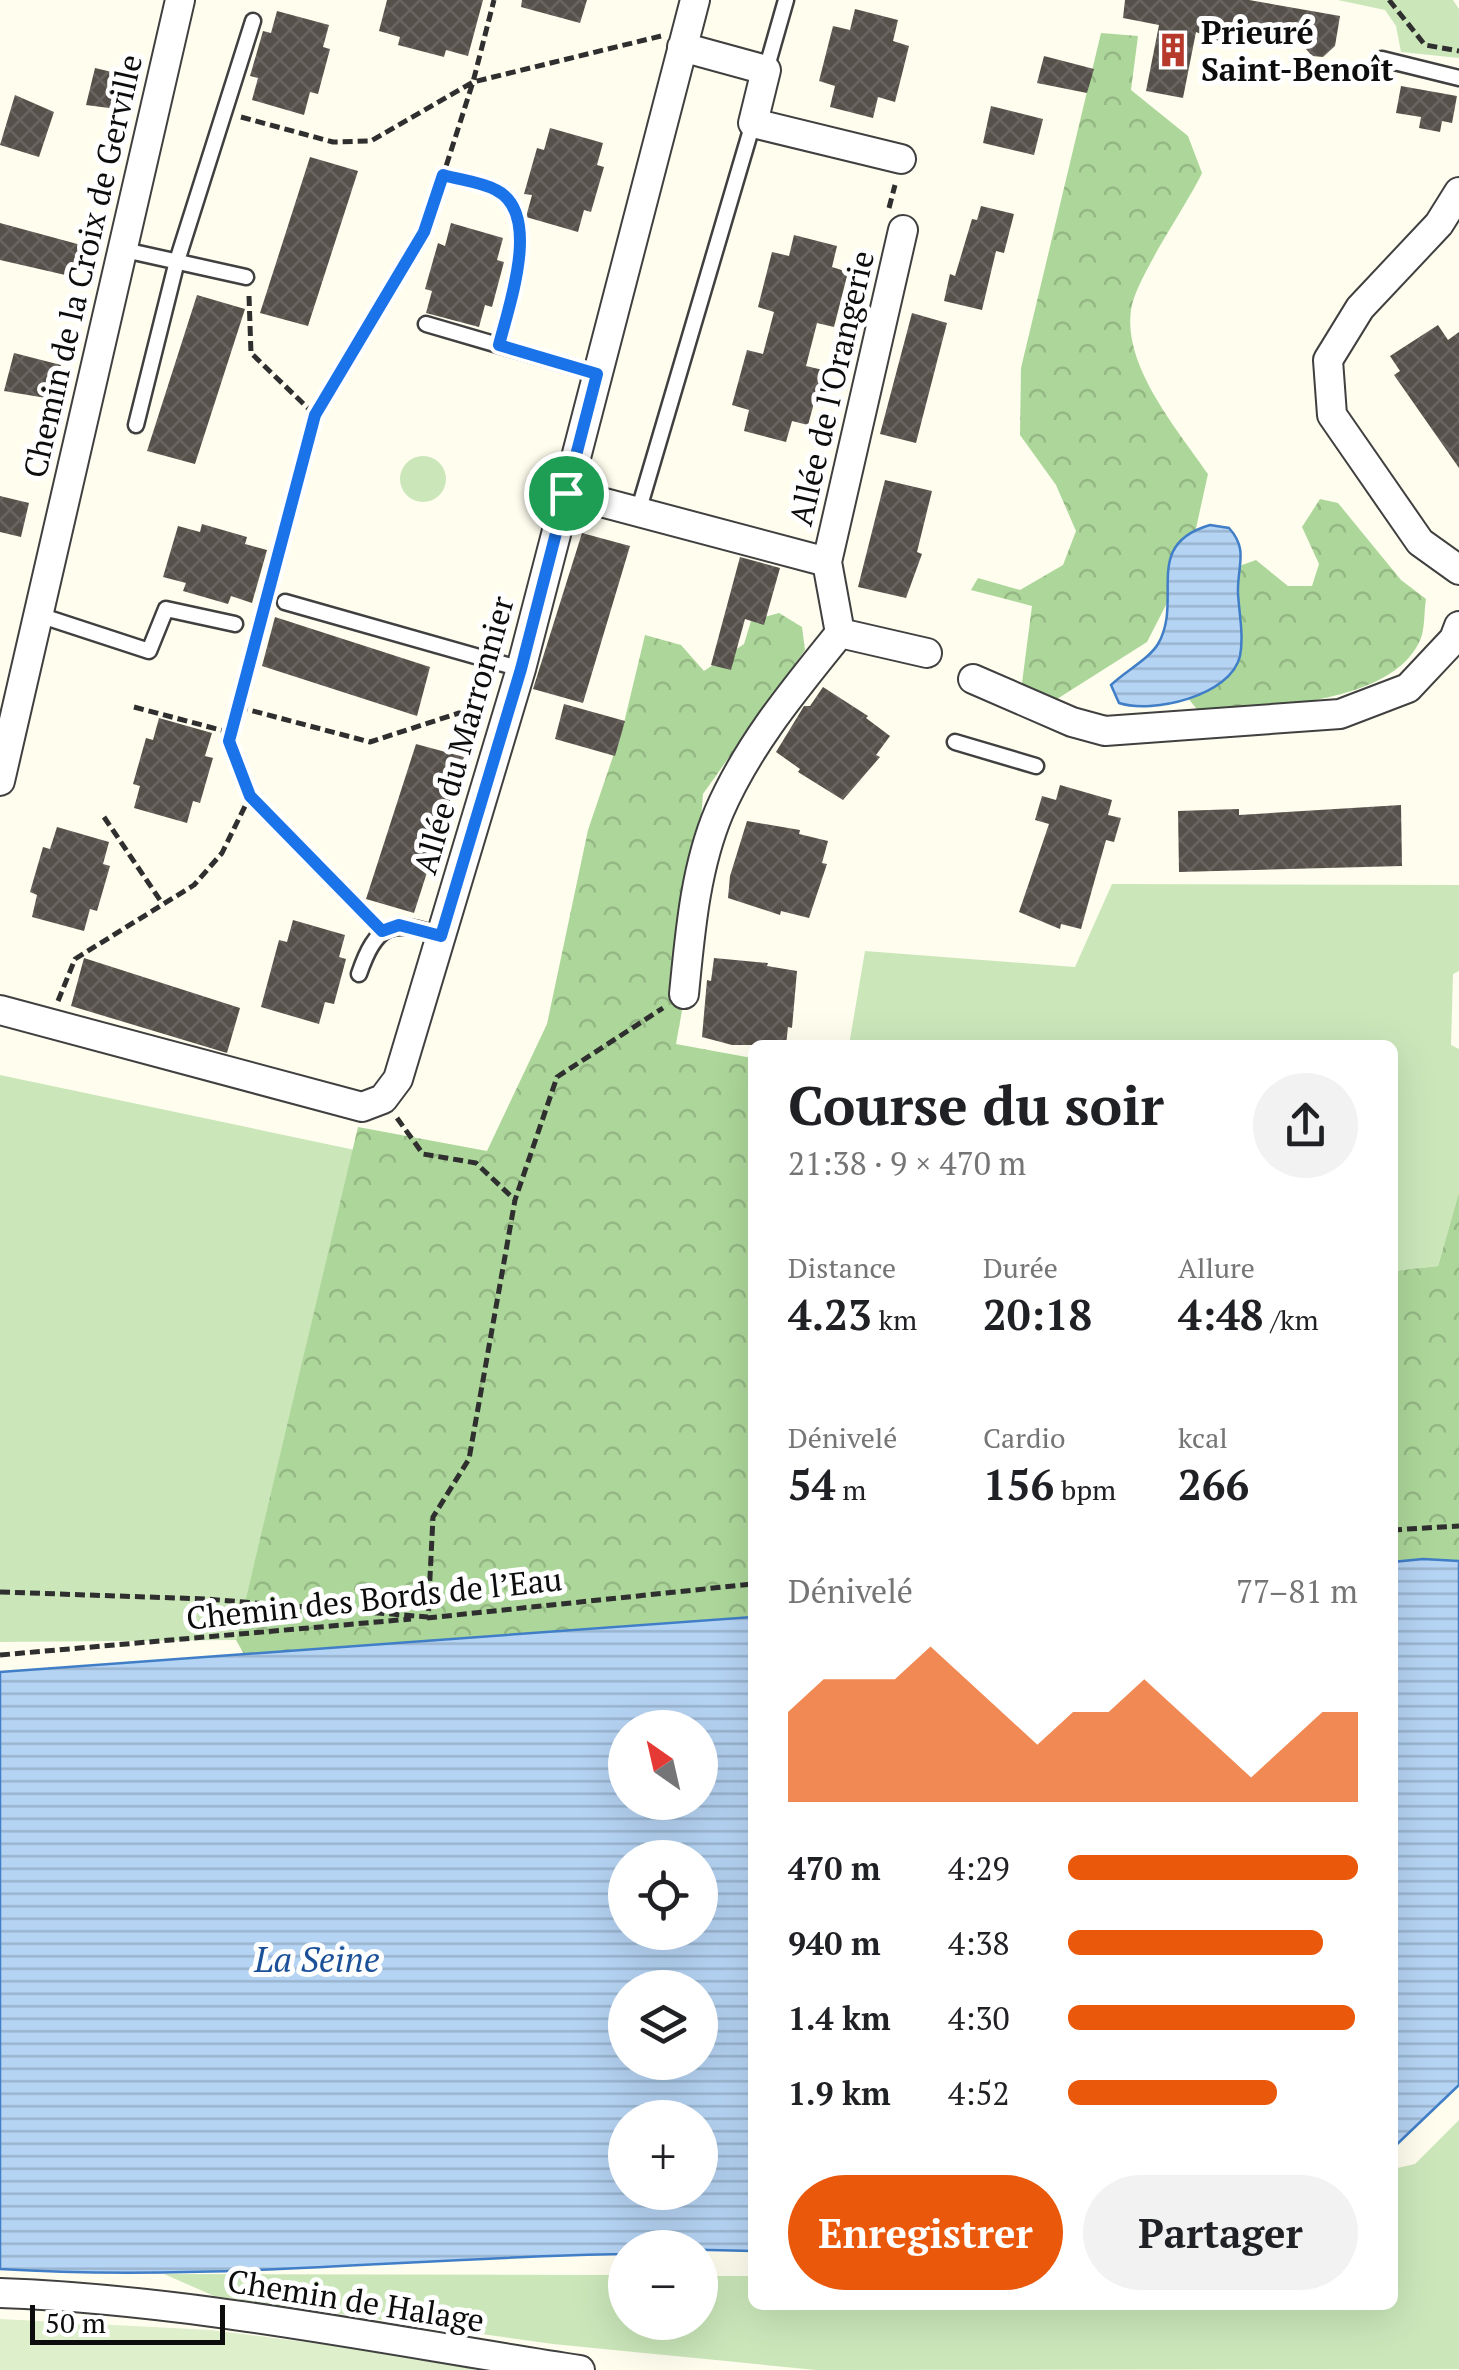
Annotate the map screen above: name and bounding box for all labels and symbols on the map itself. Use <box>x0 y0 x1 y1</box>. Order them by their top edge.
place label: Prieuré Saint-Benoît <box>1201 11 1394 90</box>
building icon: Prieuré Saint-Benoît <box>1154 31 1192 69</box>
street label: Chemin de la Croix de Gerville <box>13 50 151 482</box>
street label: Allée de l'Orangerie <box>779 246 883 530</box>
pin <box>524 451 609 536</box>
street label: Allée du Marronnier <box>403 590 523 879</box>
street label: Chemin des Bords de l’Eau <box>184 1557 564 1639</box>
north arrow <box>608 1710 718 1820</box>
water label: La Seine <box>253 1936 380 1982</box>
street label: Chemin de Halage <box>225 2259 487 2341</box>
scale bar <box>30 2300 225 2344</box>

